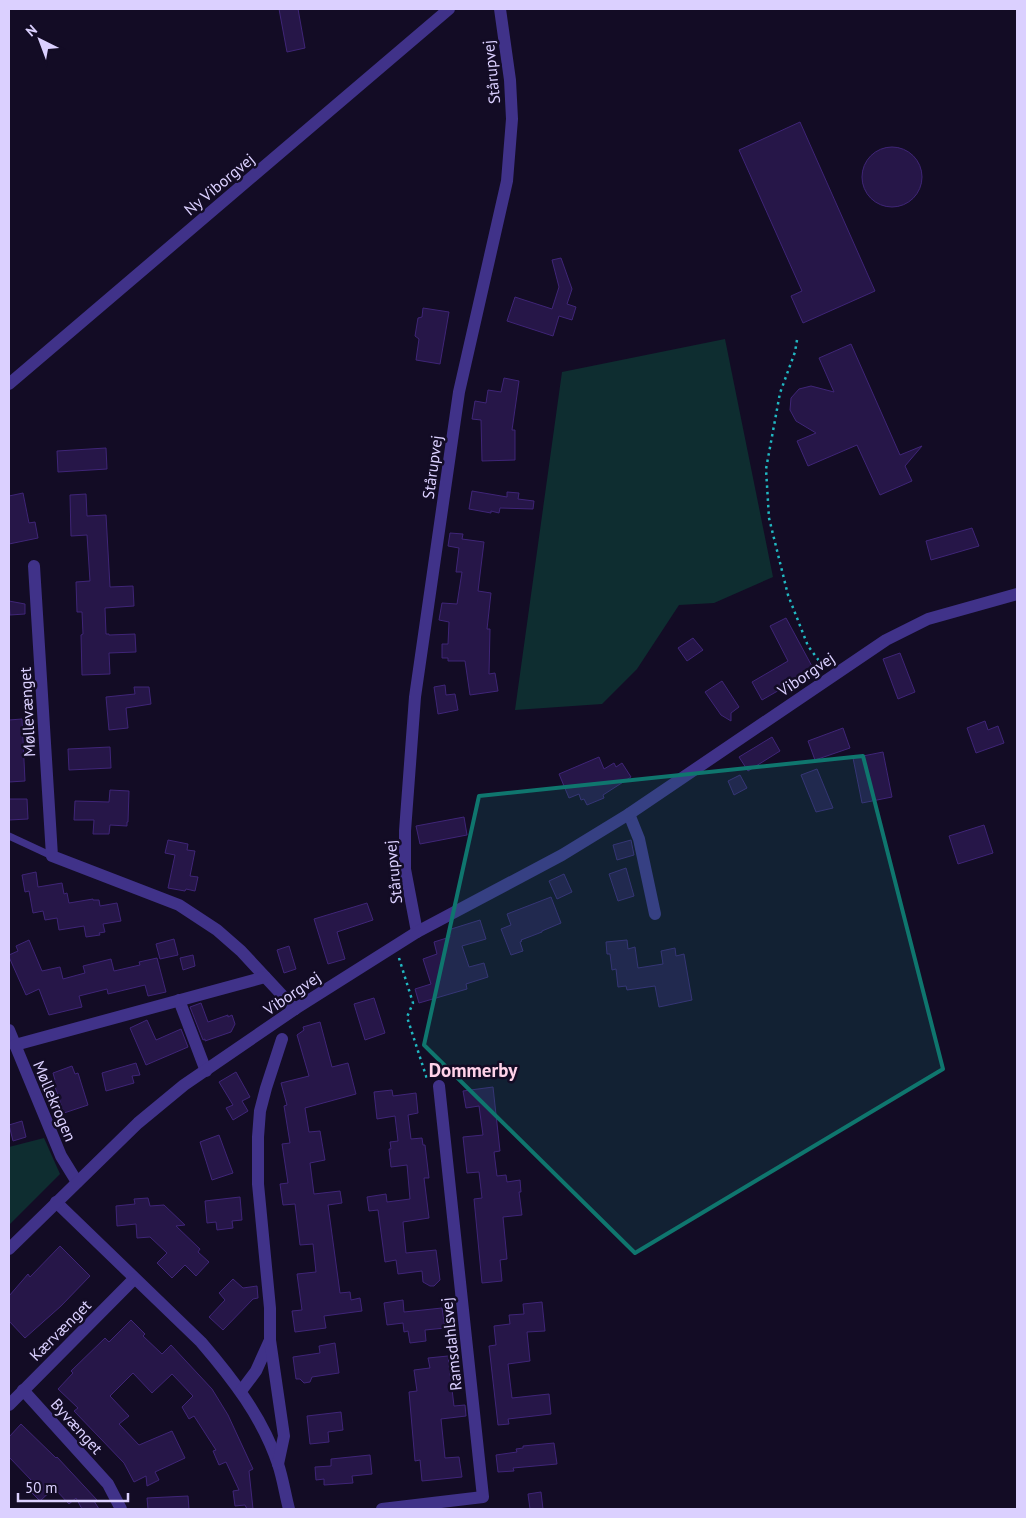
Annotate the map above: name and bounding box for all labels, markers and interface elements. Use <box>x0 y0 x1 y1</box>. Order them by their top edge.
north arrow <box>15 15 65 65</box>
text: N <box>22 21 41 40</box>
street label: Stårupvej <box>478 39 504 105</box>
street label: Ny Viborgvej <box>180 149 258 219</box>
street label: Stårupvej <box>418 434 446 500</box>
street label: Viborgvej <box>773 648 838 701</box>
street label: Møllevænget <box>15 666 39 757</box>
street label: Stårupvej <box>380 839 406 905</box>
street label: Viborgvej <box>259 967 324 1020</box>
street label: Møllekrogen <box>29 1058 81 1144</box>
district label: Dommerby <box>429 1058 518 1082</box>
street label: Kærvænget <box>25 1295 95 1365</box>
street label: Ramsdahlsvej <box>436 1296 466 1392</box>
street label: Byvænget <box>47 1394 108 1458</box>
scale bar <box>18 1470 128 1502</box>
text: 50 m <box>25 1478 58 1497</box>

